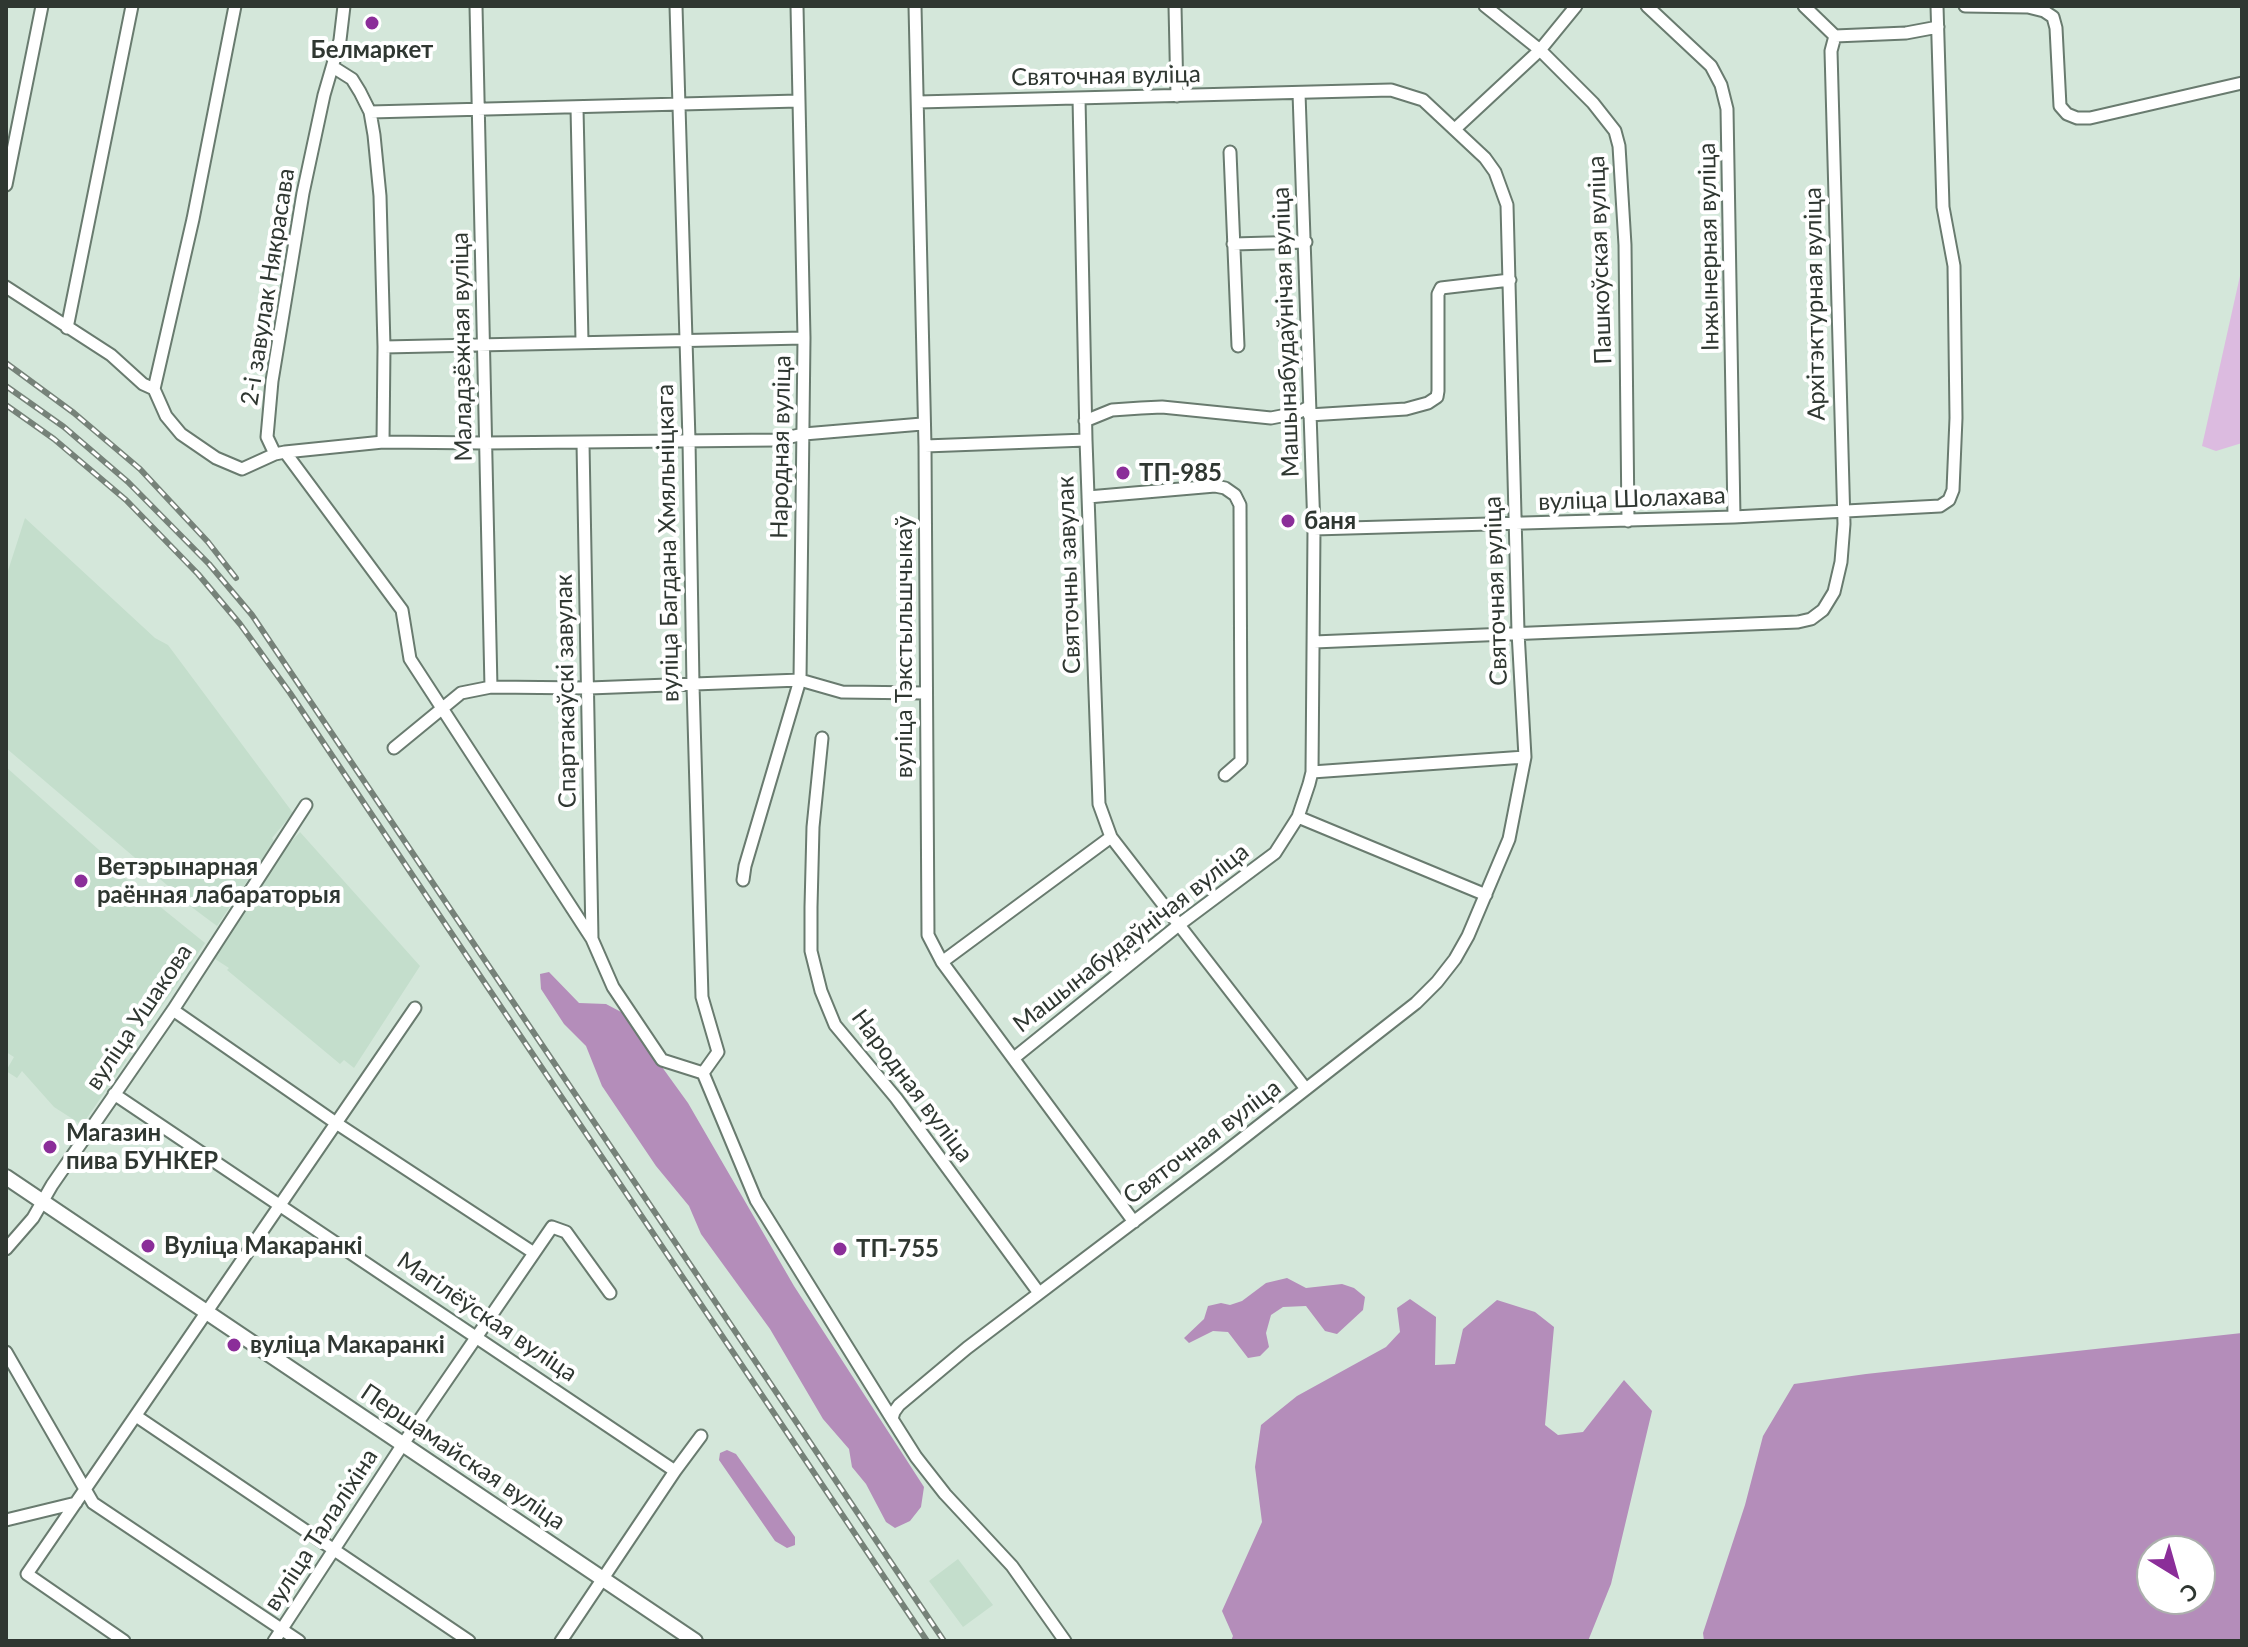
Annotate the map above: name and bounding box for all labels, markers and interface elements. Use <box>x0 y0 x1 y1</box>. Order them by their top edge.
marker: Белмаркет <box>363 14 381 32</box>
place label: Белмаркет <box>311 36 433 64</box>
street label: Святочная вуліца <box>1011 60 1201 92</box>
street label: Інжынерная вуліца <box>1693 143 1725 351</box>
street label: Пашкоўская вуліца <box>1582 155 1618 365</box>
street label: 2-і завулак Някрасава <box>235 166 301 408</box>
street label: Машынабудаўнічая вуліца <box>1267 186 1305 478</box>
street label: Архітэктурная вуліца <box>1799 187 1831 421</box>
street label: Маладзёжная вуліца <box>446 232 478 462</box>
street label: Народная вуліца <box>765 355 797 539</box>
street label: вуліца Багдана Хмяльніцкага <box>651 384 685 702</box>
place label: ТП-985 <box>1139 459 1222 487</box>
marker: ТП-985 <box>1114 464 1132 482</box>
street label: Святочны завулак <box>1051 475 1087 675</box>
street label: вуліца Шолахава <box>1538 481 1726 517</box>
street label: Святочная вуліца <box>1478 496 1514 686</box>
place label: баня <box>1304 507 1356 535</box>
marker: баня <box>1279 512 1297 530</box>
street label: вуліца Тэкстыльшчыкаў <box>890 516 918 778</box>
street label: Спартакаўскі завулак <box>550 574 582 808</box>
street label: Машынабудаўнічая вуліца <box>1008 837 1254 1039</box>
place label: Ветэрынарная раённая лабараторыя <box>97 853 341 909</box>
marker: Ветэрынарная раённая лабараторыя <box>72 872 90 890</box>
street label: вуліца Ушакова <box>80 939 198 1095</box>
street label: Народная вуліца <box>845 1004 979 1168</box>
street label: Святочная вуліца <box>1118 1073 1286 1211</box>
place label: Магазин пива БУНКЕР <box>66 1119 218 1175</box>
marker: Магазин пива БУНКЕР <box>41 1138 59 1156</box>
place label: Вуліца Макаранкі <box>164 1232 363 1260</box>
place label: ТП-755 <box>856 1235 939 1263</box>
marker: Вуліца Макаранкі <box>139 1237 157 1255</box>
marker: ТП-755 <box>831 1240 849 1258</box>
street label: Магілёўская вуліца <box>392 1246 582 1388</box>
place label: вуліца Макаранкі <box>250 1331 445 1359</box>
marker: вуліца Макаранкі <box>225 1336 243 1354</box>
street label: Першамайская вуліца <box>355 1378 571 1536</box>
street label: вуліца Талаліхіна <box>258 1444 384 1616</box>
north arrow <box>2136 1535 2216 1615</box>
text: С <box>2176 1578 2203 1608</box>

